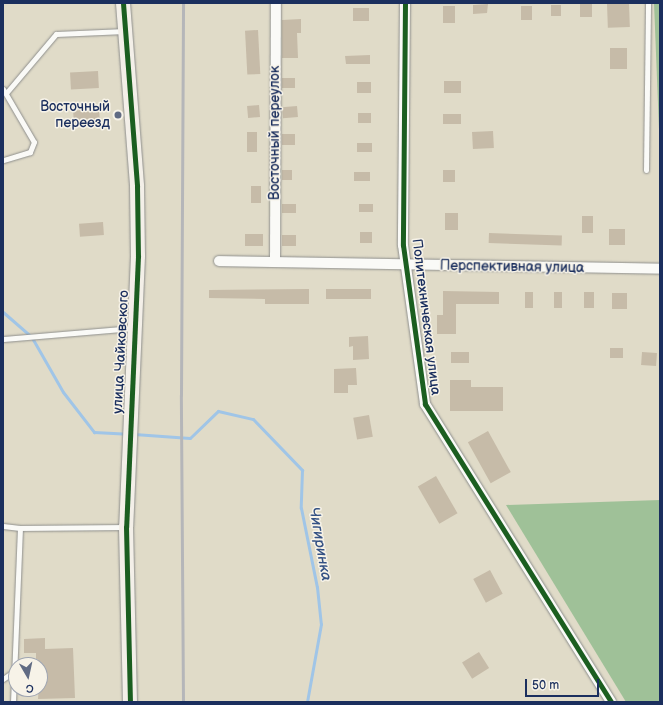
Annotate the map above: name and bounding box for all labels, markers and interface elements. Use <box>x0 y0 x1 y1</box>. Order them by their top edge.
street label: Восточный переулок <box>267 66 283 200</box>
place label: Восточный переезд <box>40 99 110 132</box>
marker: Восточный переезд <box>113 110 123 120</box>
street label: Политехническая улица <box>408 238 444 396</box>
street label: Перспективная улица <box>440 257 584 277</box>
street label: улица Чайковского <box>109 290 133 414</box>
water label: Чигиринка <box>305 506 335 582</box>
north arrow <box>8 657 48 697</box>
scale bar <box>527 671 601 697</box>
text: 50 m <box>532 678 559 693</box>
text: С <box>25 681 35 695</box>

